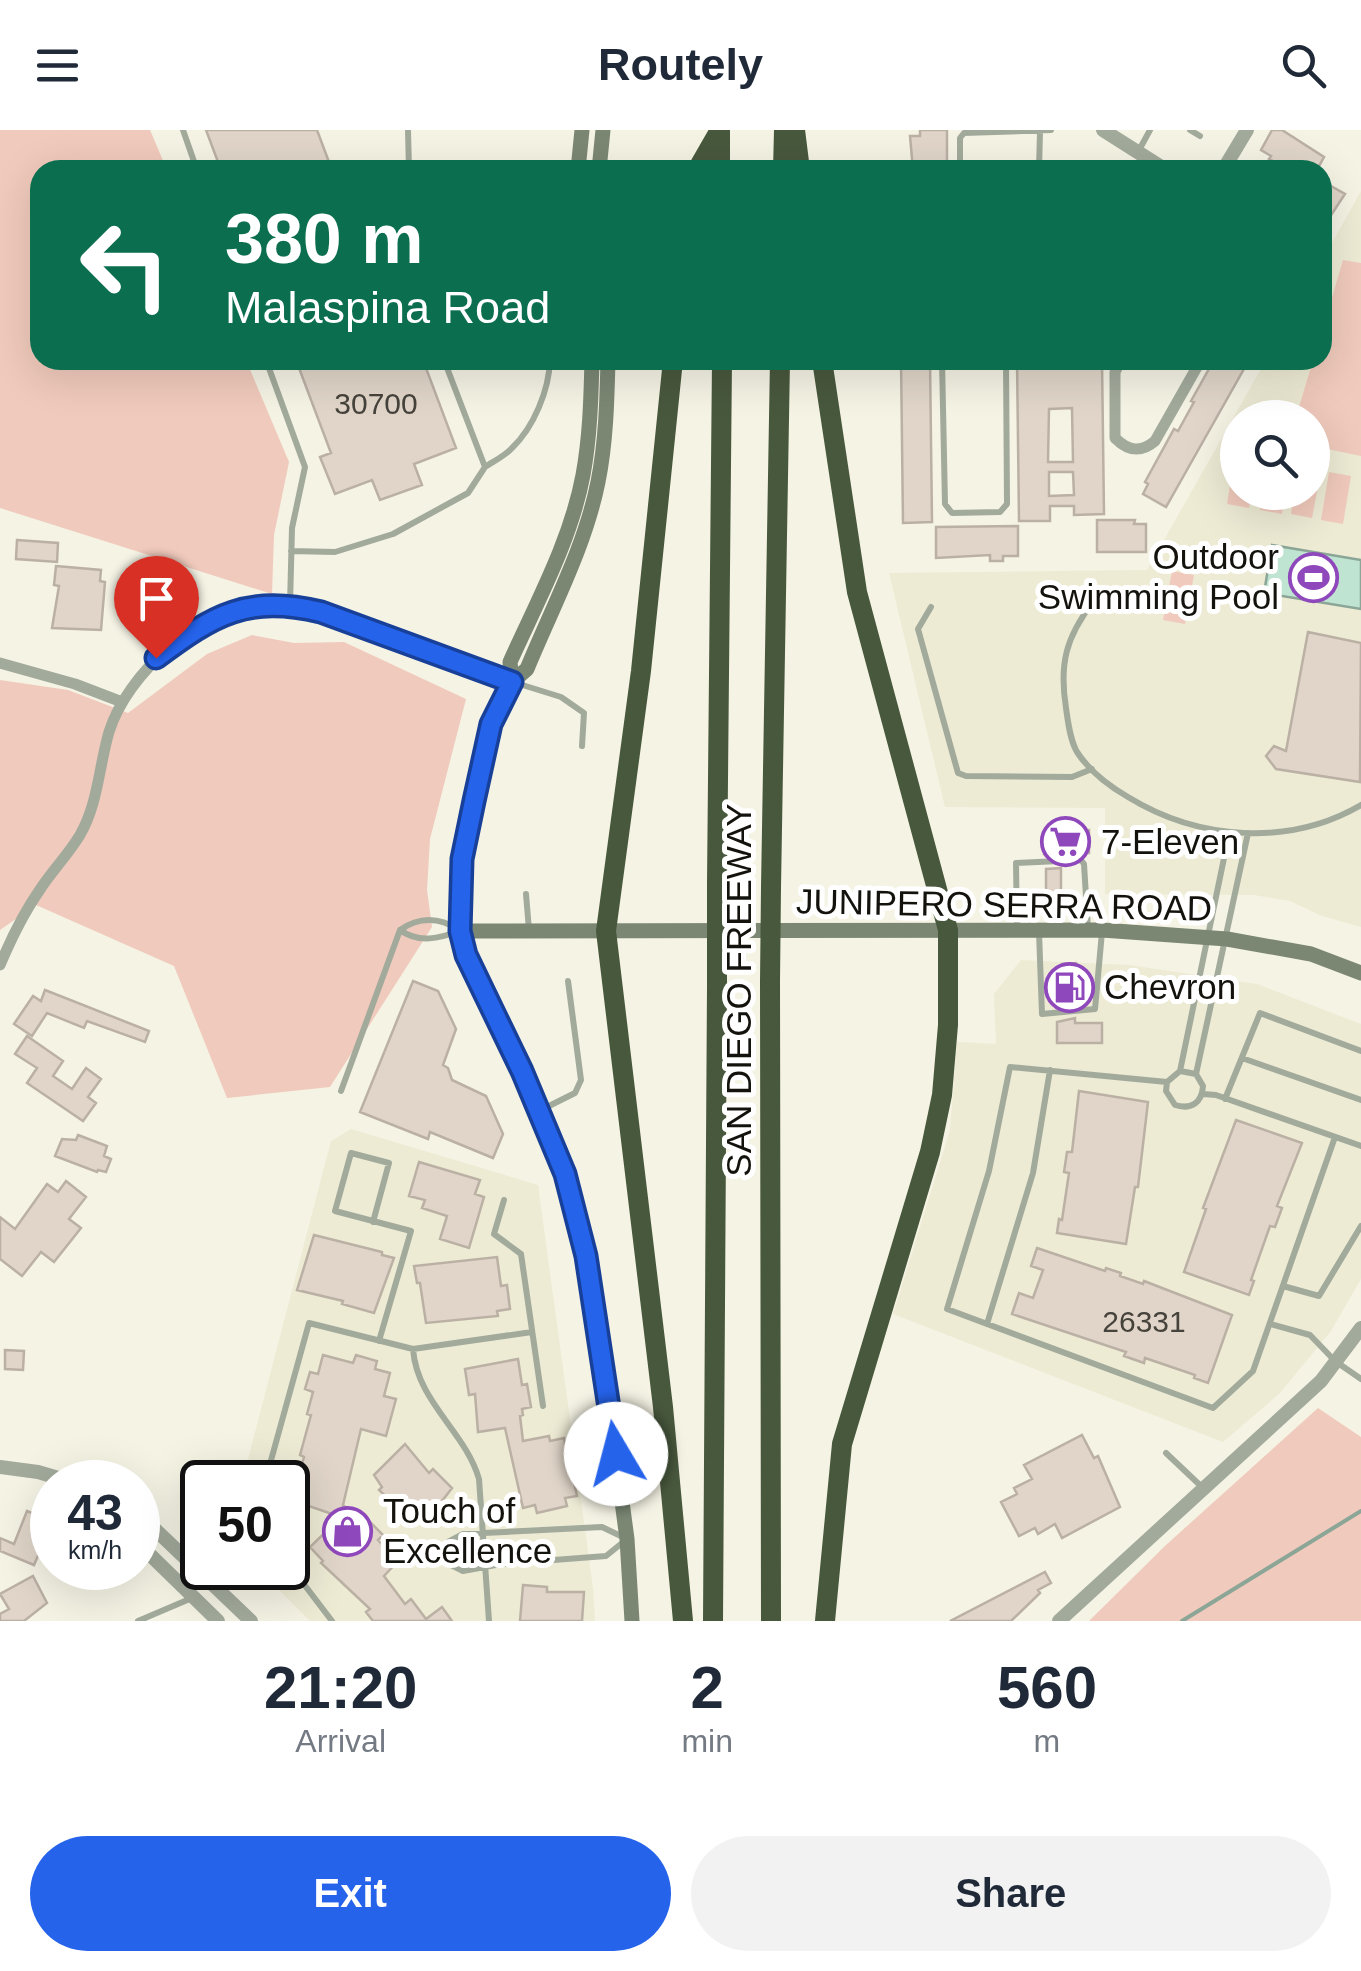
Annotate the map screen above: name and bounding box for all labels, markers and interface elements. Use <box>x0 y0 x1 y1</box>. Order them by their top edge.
icon: menu <box>30 38 85 93</box>
icon: search <box>1276 38 1331 93</box>
text: Routely <box>598 39 763 90</box>
icon: left <box>60 200 190 330</box>
text: 380 m <box>225 200 423 278</box>
text: Malaspina Road <box>225 282 550 333</box>
house number: 30700 <box>334 387 418 420</box>
map controls <box>1220 400 1330 510</box>
button: search <box>1220 400 1330 510</box>
place label: Outdoor Swimming Pool <box>1038 537 1279 616</box>
sports icon: Outdoor Swimming Pool <box>1288 551 1340 603</box>
pin <box>114 556 199 659</box>
icon: arrive <box>129 571 184 626</box>
street label: SAN DIEGO FREEWAY <box>719 803 758 1177</box>
supermarket icon: 7-Eleven <box>1040 816 1092 868</box>
place label: 7-Eleven <box>1101 822 1239 861</box>
street label: JUNIPERO SERRA ROAD <box>796 881 1212 928</box>
fuel station icon: Chevron <box>1043 961 1095 1013</box>
place label: Chevron <box>1104 967 1236 1006</box>
house number: 26331 <box>1102 1305 1186 1338</box>
position arrow <box>564 1402 668 1506</box>
speed limit sign: 50 <box>180 1460 310 1590</box>
text: 43 <box>67 1485 123 1541</box>
place label: Touch of Excellence <box>383 1491 552 1570</box>
shop icon: Touch of Excellence <box>322 1505 374 1557</box>
text: km/h <box>68 1536 122 1564</box>
text: 21:20 <box>264 1654 417 1721</box>
text: 2 <box>690 1654 724 1721</box>
text: 560 <box>997 1654 1097 1721</box>
text: Arrival <box>295 1723 386 1759</box>
text: min <box>681 1723 733 1759</box>
text: m <box>1034 1723 1060 1759</box>
button: Exit <box>30 1836 671 1951</box>
button: Share <box>691 1836 1331 1951</box>

